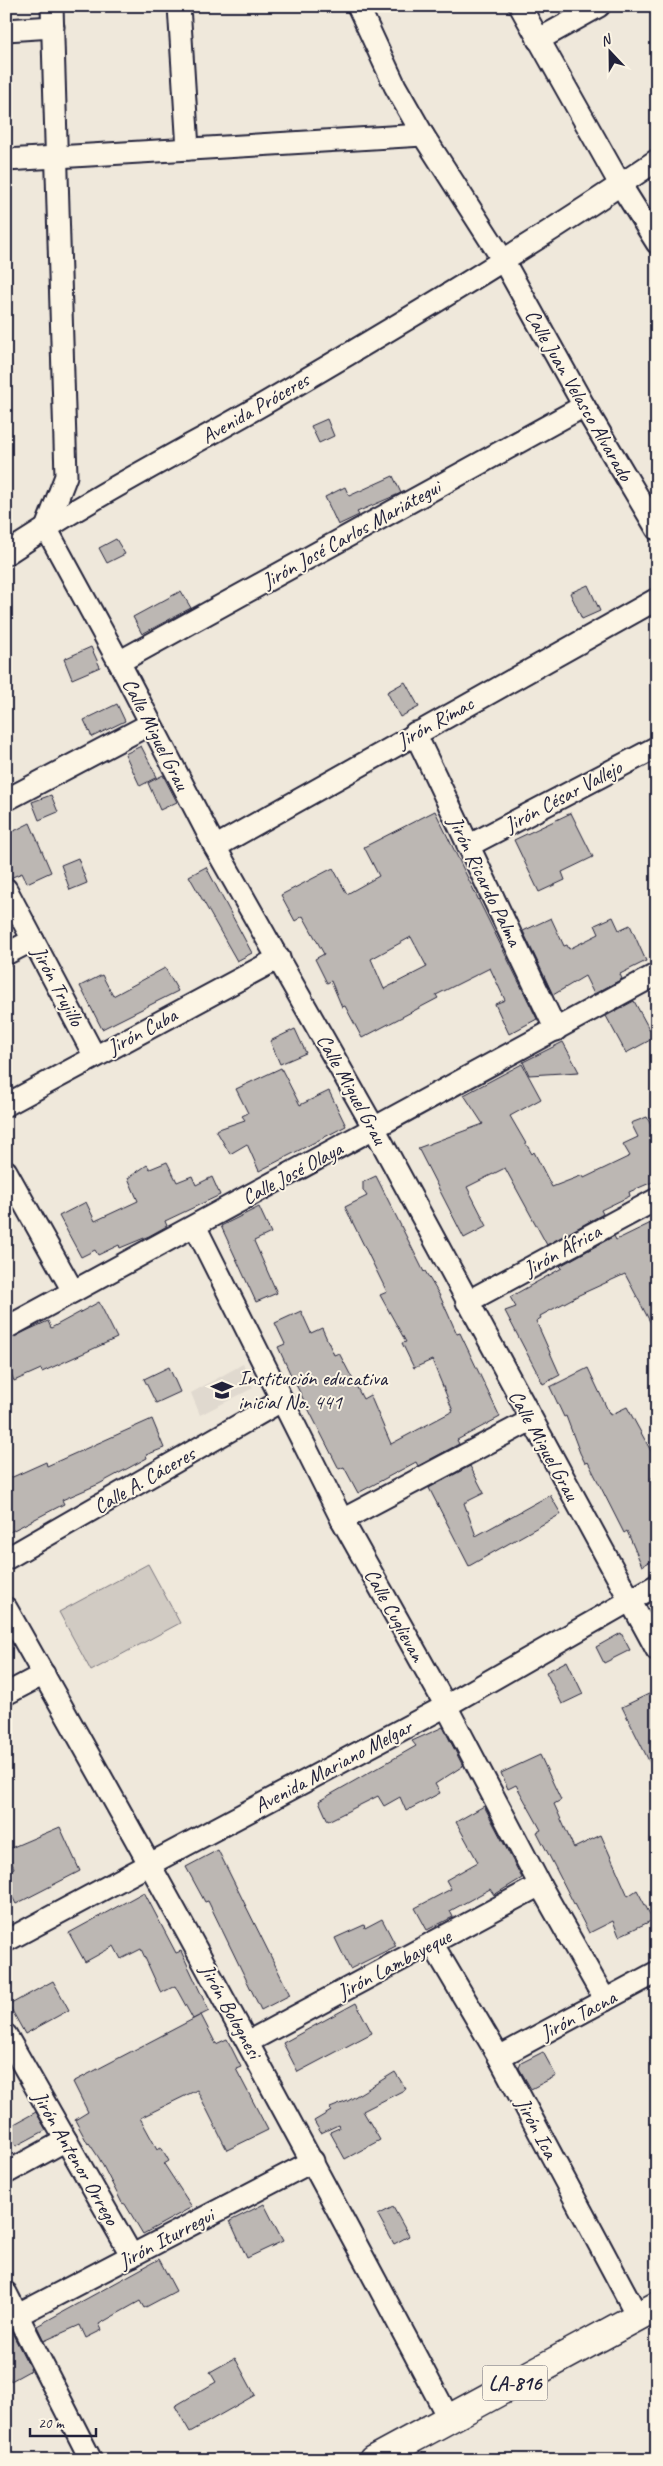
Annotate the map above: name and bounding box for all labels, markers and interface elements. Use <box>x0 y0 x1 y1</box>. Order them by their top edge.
north arrow <box>586 28 636 78</box>
text: N <box>598 30 615 50</box>
street label: Calle Juan Velasco Alvarado <box>519 305 640 487</box>
street label: Avenida Próceres <box>197 366 315 449</box>
street label: Jirón José Carlos Mariátegui <box>256 473 447 594</box>
street label: Calle Miguel Grau <box>117 674 196 795</box>
street label: Jirón Rímac <box>391 690 479 754</box>
street label: Jirón César Vallejo <box>499 753 627 838</box>
street label: Jirón Ricardo Palma <box>442 811 528 952</box>
street label: Jirón Trujillo <box>26 941 91 1032</box>
street label: Jirón Cuba <box>102 1001 183 1061</box>
street label: Calle Miguel Grau <box>311 1029 394 1150</box>
street label: Calle José Olaya <box>237 1135 348 1210</box>
street label: Jirón África <box>518 1217 607 1282</box>
place label: Institución educativa inicial No. 441 <box>238 1365 389 1415</box>
school or university icon: Institución educativa inicial No. 441 <box>209 1377 235 1403</box>
street label: Calle Miguel Grau <box>503 1385 586 1506</box>
street label: Calle A. Cáceres <box>89 1440 201 1519</box>
street label: Calle Cuglievan <box>359 1564 432 1668</box>
street label: Avenida Mariano Melgar <box>250 1713 418 1819</box>
street label: Jirón Lambayeque <box>332 1923 456 2005</box>
street label: Jirón Bolognesi <box>194 1958 269 2066</box>
street label: Jirón Tacna <box>535 1983 622 2046</box>
street label: Jirón Antenor Orrego <box>27 2085 126 2231</box>
street label: Jirón Ica <box>510 2092 565 2164</box>
street label: Jirón Iturregui <box>113 2201 221 2274</box>
road number: LA-816 <box>482 2366 548 2400</box>
scale bar <box>30 2406 96 2438</box>
text: 20 m <box>38 2414 65 2433</box>

